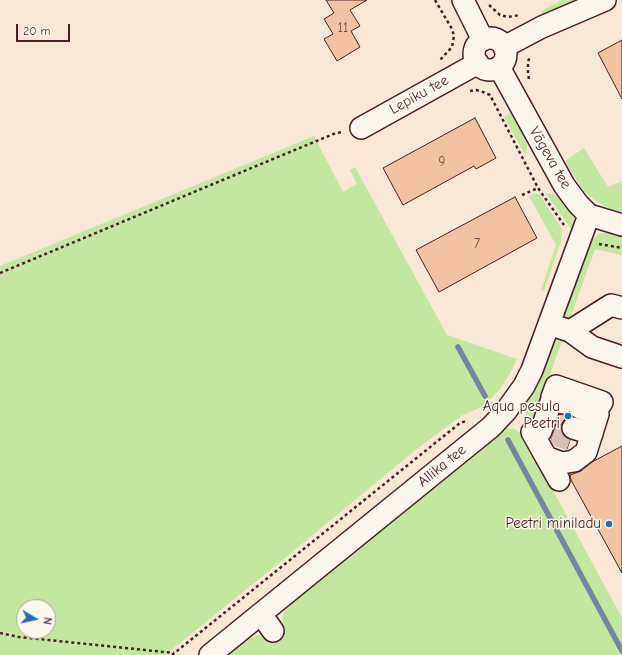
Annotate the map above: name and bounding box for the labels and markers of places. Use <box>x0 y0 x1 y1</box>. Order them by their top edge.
place label: Aqua pesula Peetri <box>483 398 560 433</box>
marker: Aqua pesula Peetri <box>563 411 573 421</box>
place label: Peetri miniladu <box>505 515 601 533</box>
marker: Peetri miniladu <box>604 519 614 529</box>

